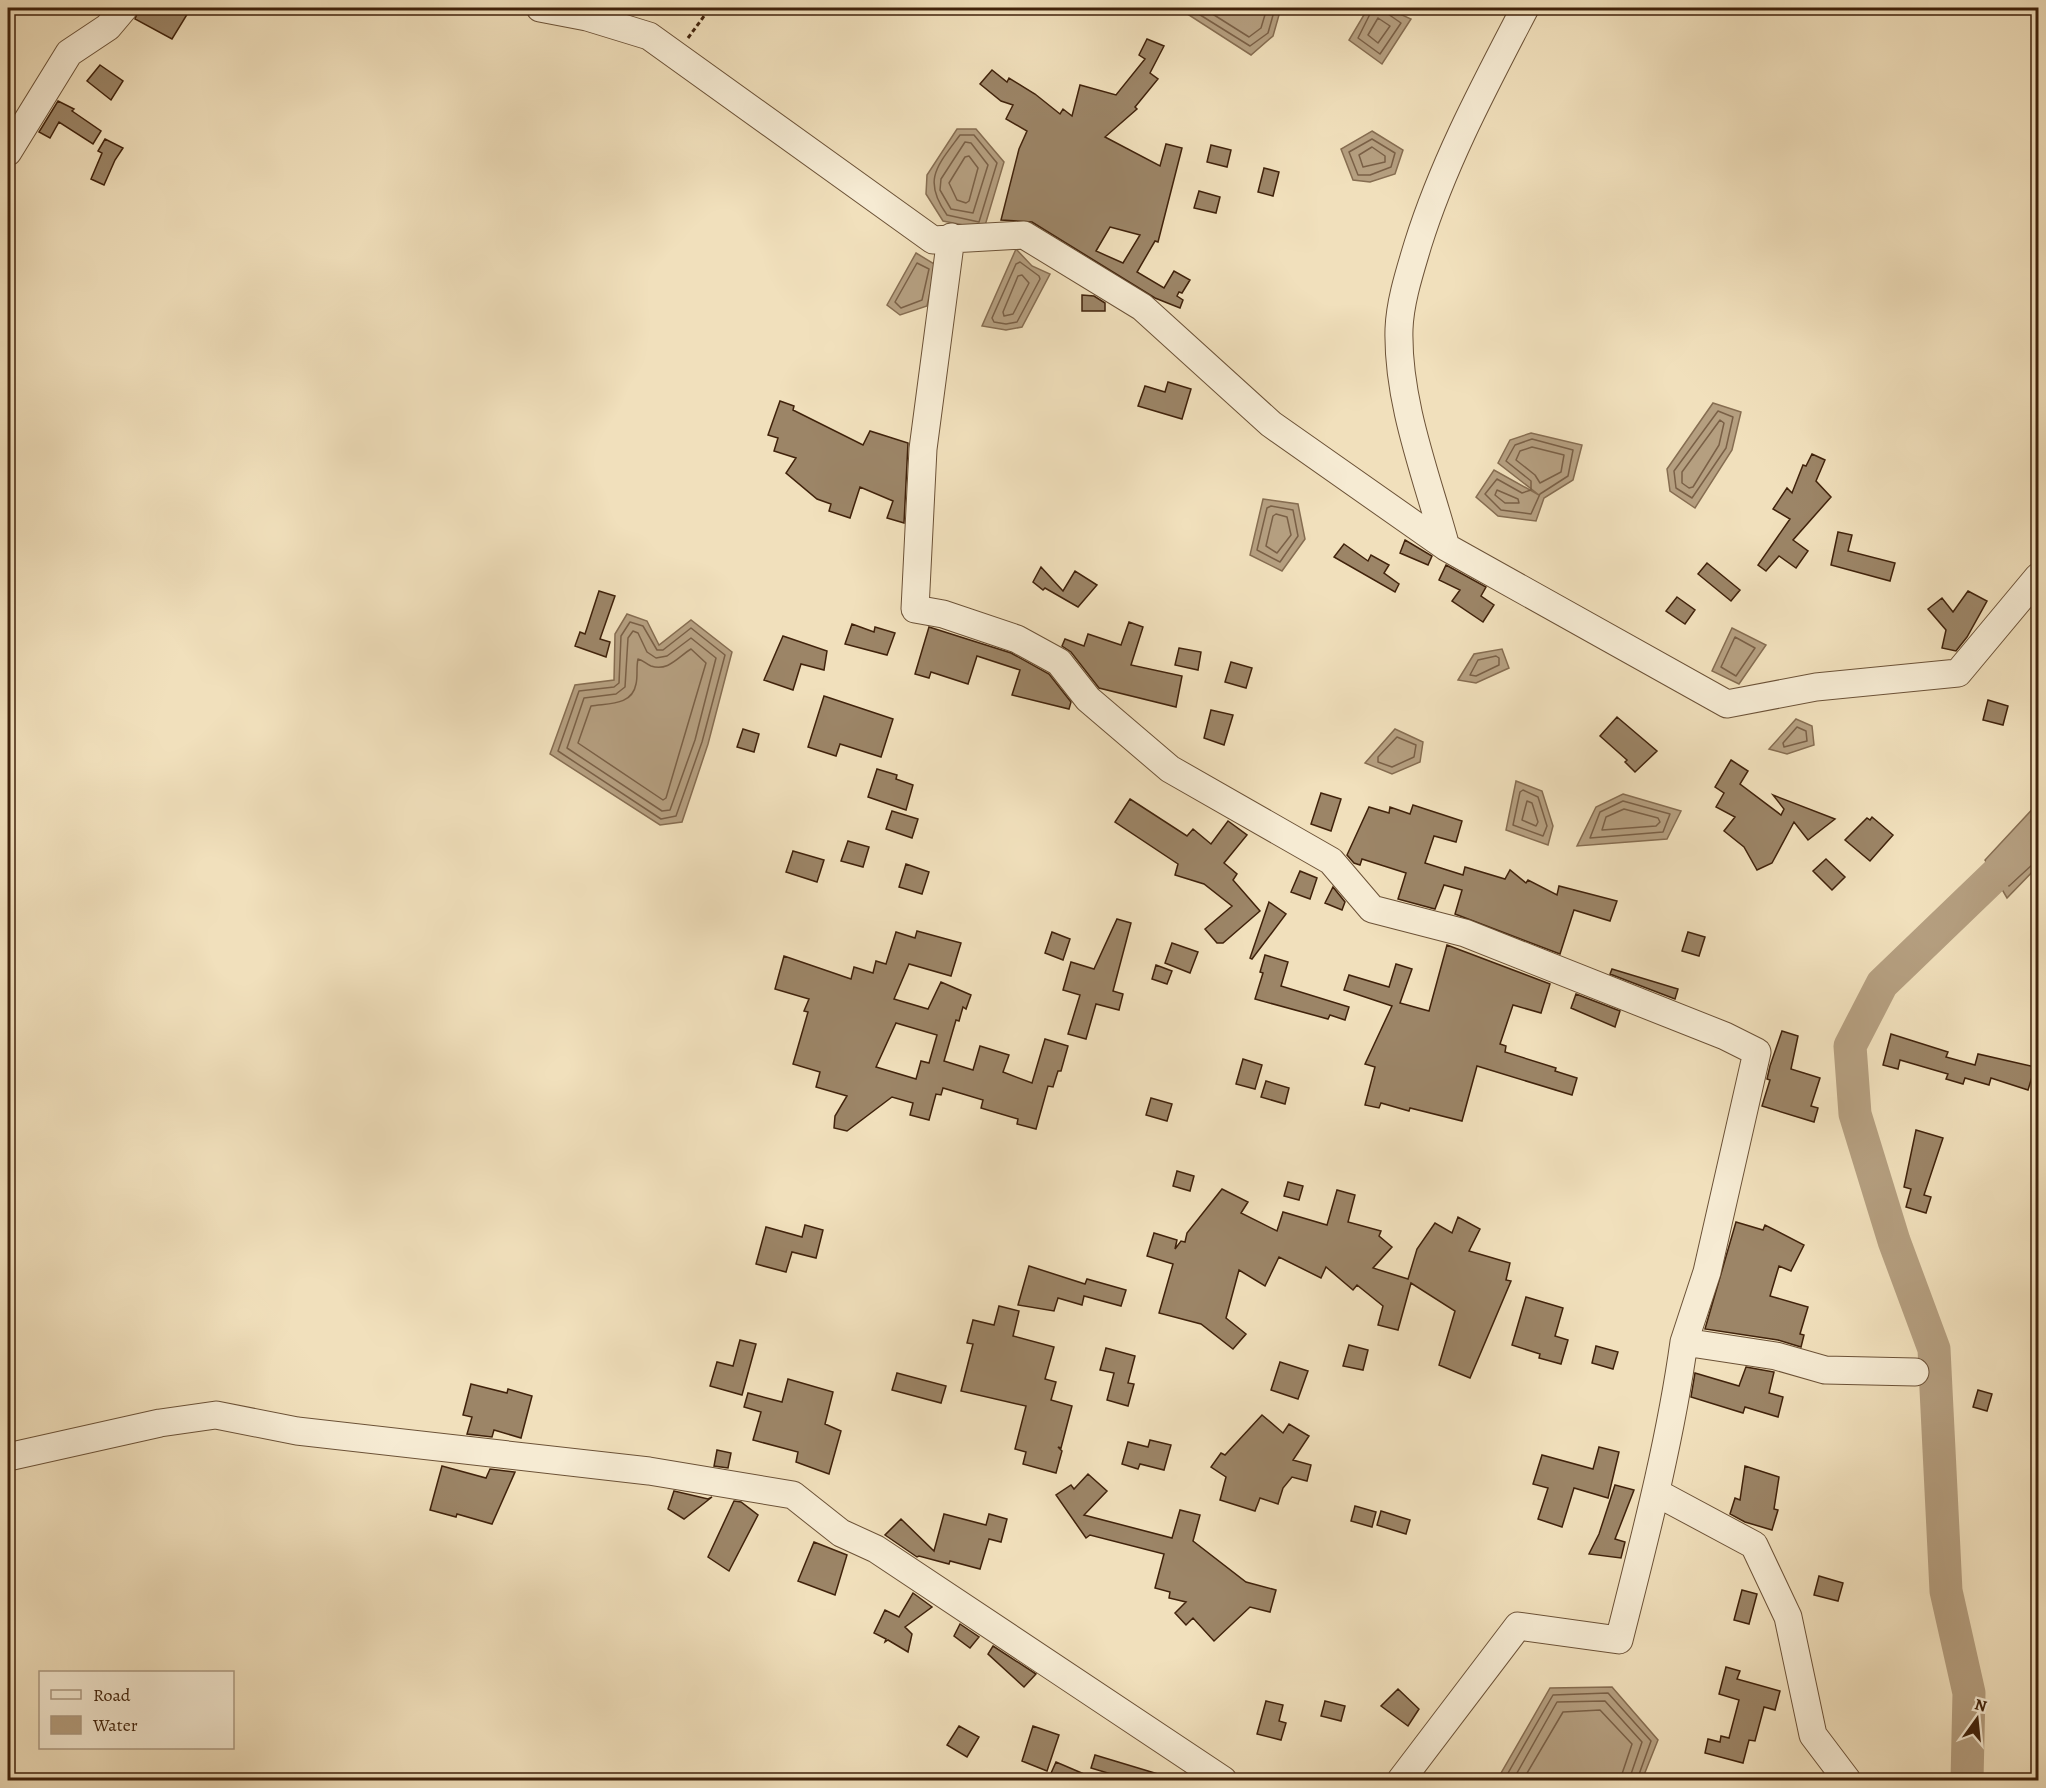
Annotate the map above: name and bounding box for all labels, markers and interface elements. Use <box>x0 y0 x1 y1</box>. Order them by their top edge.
legend <box>39 1671 234 1749</box>
text: Road <box>93 1683 131 1707</box>
north arrow <box>1947 1689 2007 1749</box>
text: N <box>1972 1693 1989 1718</box>
text: Water <box>92 1713 138 1737</box>

